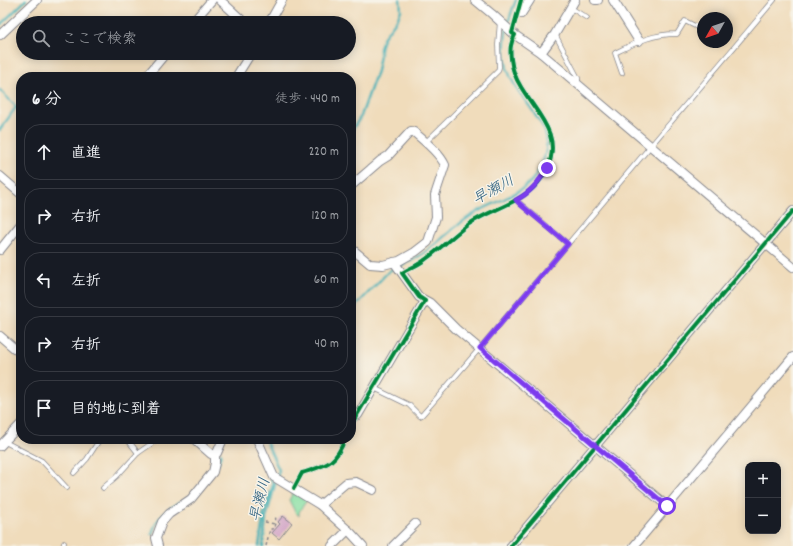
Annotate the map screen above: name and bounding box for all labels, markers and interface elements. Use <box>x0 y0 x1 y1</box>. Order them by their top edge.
north arrow <box>697 12 733 48</box>
search box <box>16 16 356 60</box>
icon: search <box>30 27 52 49</box>
text: ここで検索 <box>62 29 137 51</box>
text: 6 分 <box>32 89 61 113</box>
text: 徒歩 · 440 m <box>275 90 340 109</box>
icon: ahead <box>33 141 55 163</box>
text: 直進 <box>71 143 101 165</box>
text: 220 m <box>309 143 339 162</box>
route end <box>538 159 556 177</box>
water label: 早瀬川 <box>469 170 519 212</box>
icon: right <box>33 205 55 227</box>
text: 右折 <box>71 207 101 229</box>
text: 120 m <box>311 207 339 226</box>
icon: left <box>33 269 55 291</box>
text: 左折 <box>71 271 101 293</box>
text: 60 m <box>314 271 339 290</box>
icon: right <box>33 333 55 355</box>
text: 右折 <box>71 335 101 357</box>
text: 40 m <box>315 335 339 354</box>
icon: arrive <box>33 397 55 419</box>
text: 目的地に到着 <box>71 399 161 421</box>
map controls <box>745 462 781 534</box>
button: + <box>745 462 781 498</box>
water label: 早瀬川 <box>245 475 277 525</box>
route start <box>658 497 676 515</box>
button: − <box>745 498 781 534</box>

